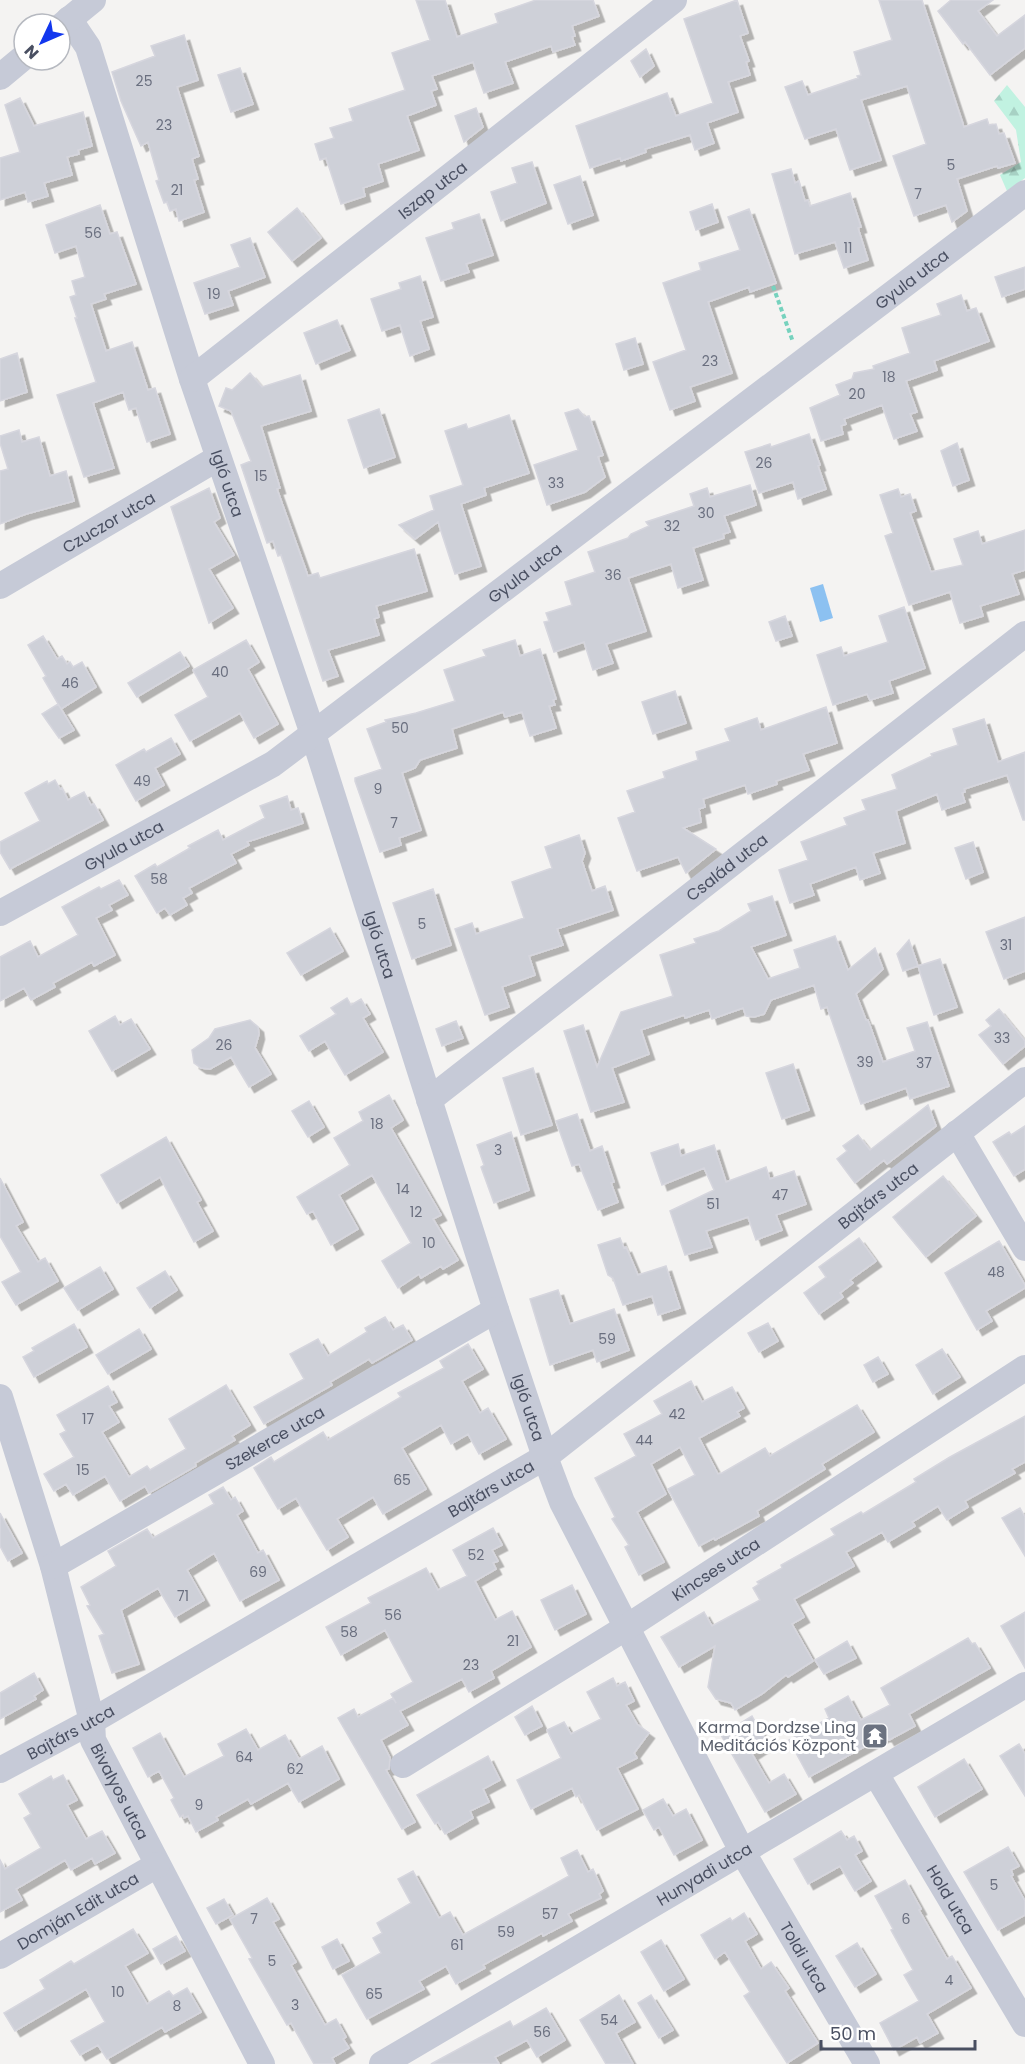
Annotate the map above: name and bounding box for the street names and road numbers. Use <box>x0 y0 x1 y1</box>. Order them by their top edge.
street label: Iszap utca <box>393 156 472 225</box>
street label: Gyula utca <box>870 244 954 315</box>
street label: Igló utca <box>205 447 249 520</box>
street label: Czuczor utca <box>58 486 160 559</box>
street label: Gyula utca <box>483 538 567 609</box>
street label: Gyula utca <box>80 815 168 877</box>
street label: Család utca <box>681 828 773 907</box>
street label: Igló utca <box>358 908 401 982</box>
street label: Bajtárs utca <box>833 1157 923 1235</box>
street label: Igló utca <box>506 1371 550 1444</box>
street label: Szekerce utca <box>221 1401 329 1476</box>
street label: Bajtárs utca <box>444 1455 539 1523</box>
street label: Kincses utca <box>667 1532 765 1607</box>
street label: Bajtárs utca <box>23 1699 119 1766</box>
street label: Bivalyos utca <box>85 1739 154 1844</box>
street label: Hunyadi utca <box>652 1837 756 1912</box>
street label: Hold utca <box>921 1861 980 1939</box>
street label: Domján Edit utca <box>13 1867 143 1956</box>
street label: Toldi utca <box>774 1918 834 1997</box>

